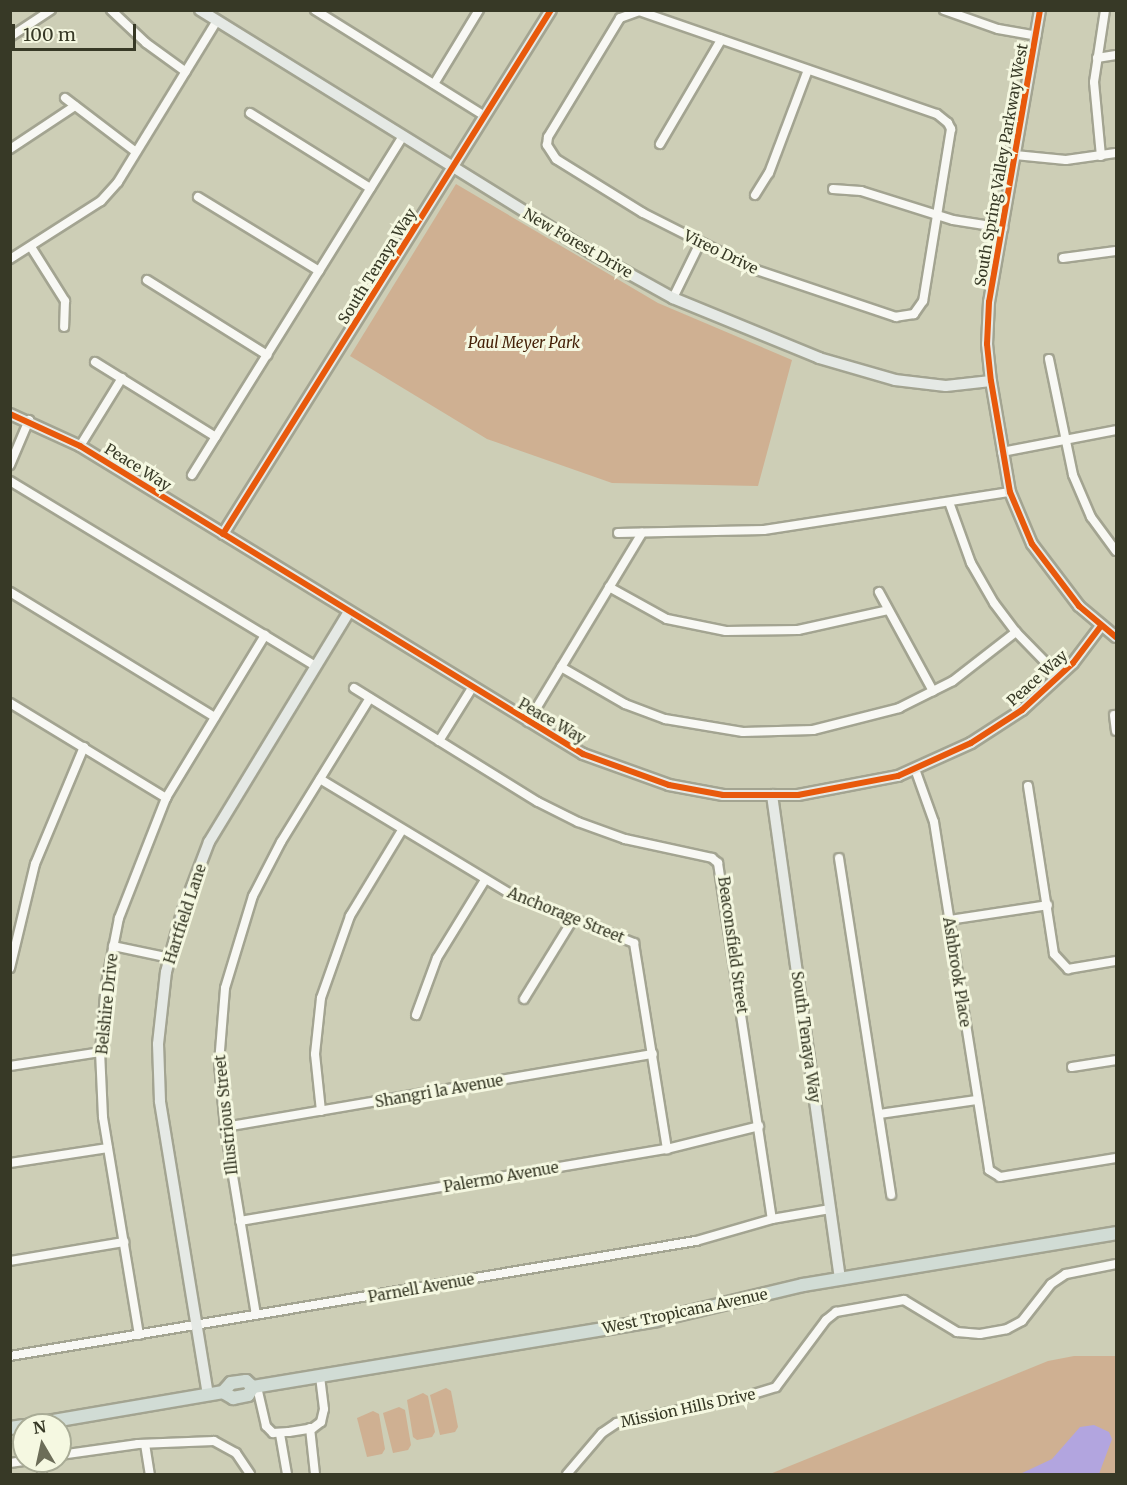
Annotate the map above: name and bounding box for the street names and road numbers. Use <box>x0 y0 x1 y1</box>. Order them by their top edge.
street label: South Spring Valley Parkway West <box>971 42 1031 288</box>
street label: New Forest Drive <box>520 204 636 282</box>
street label: South Tenaya Way <box>334 205 420 327</box>
street label: Vireo Drive <box>681 226 761 278</box>
street label: Peace Way <box>101 439 175 495</box>
street label: Peace Way <box>1003 646 1071 710</box>
street label: Peace Way <box>515 694 589 748</box>
street label: Hartfield Lane <box>160 862 210 966</box>
street label: Beaconsfield Street <box>714 875 752 1015</box>
street label: Anchorage Street <box>505 883 627 947</box>
street label: Ashbrook Place <box>939 916 975 1028</box>
street label: Belshire Drive <box>93 953 121 1055</box>
street label: South Tenaya Way <box>788 970 824 1104</box>
street label: Illustrious Street <box>211 1054 241 1176</box>
street label: Shangri la Avenue <box>374 1071 504 1111</box>
street label: Palermo Avenue <box>442 1158 560 1196</box>
street label: Parnell Avenue <box>367 1270 475 1306</box>
street label: West Tropicana Avenue <box>601 1285 769 1337</box>
street label: Mission Hills Drive <box>619 1385 757 1431</box>

